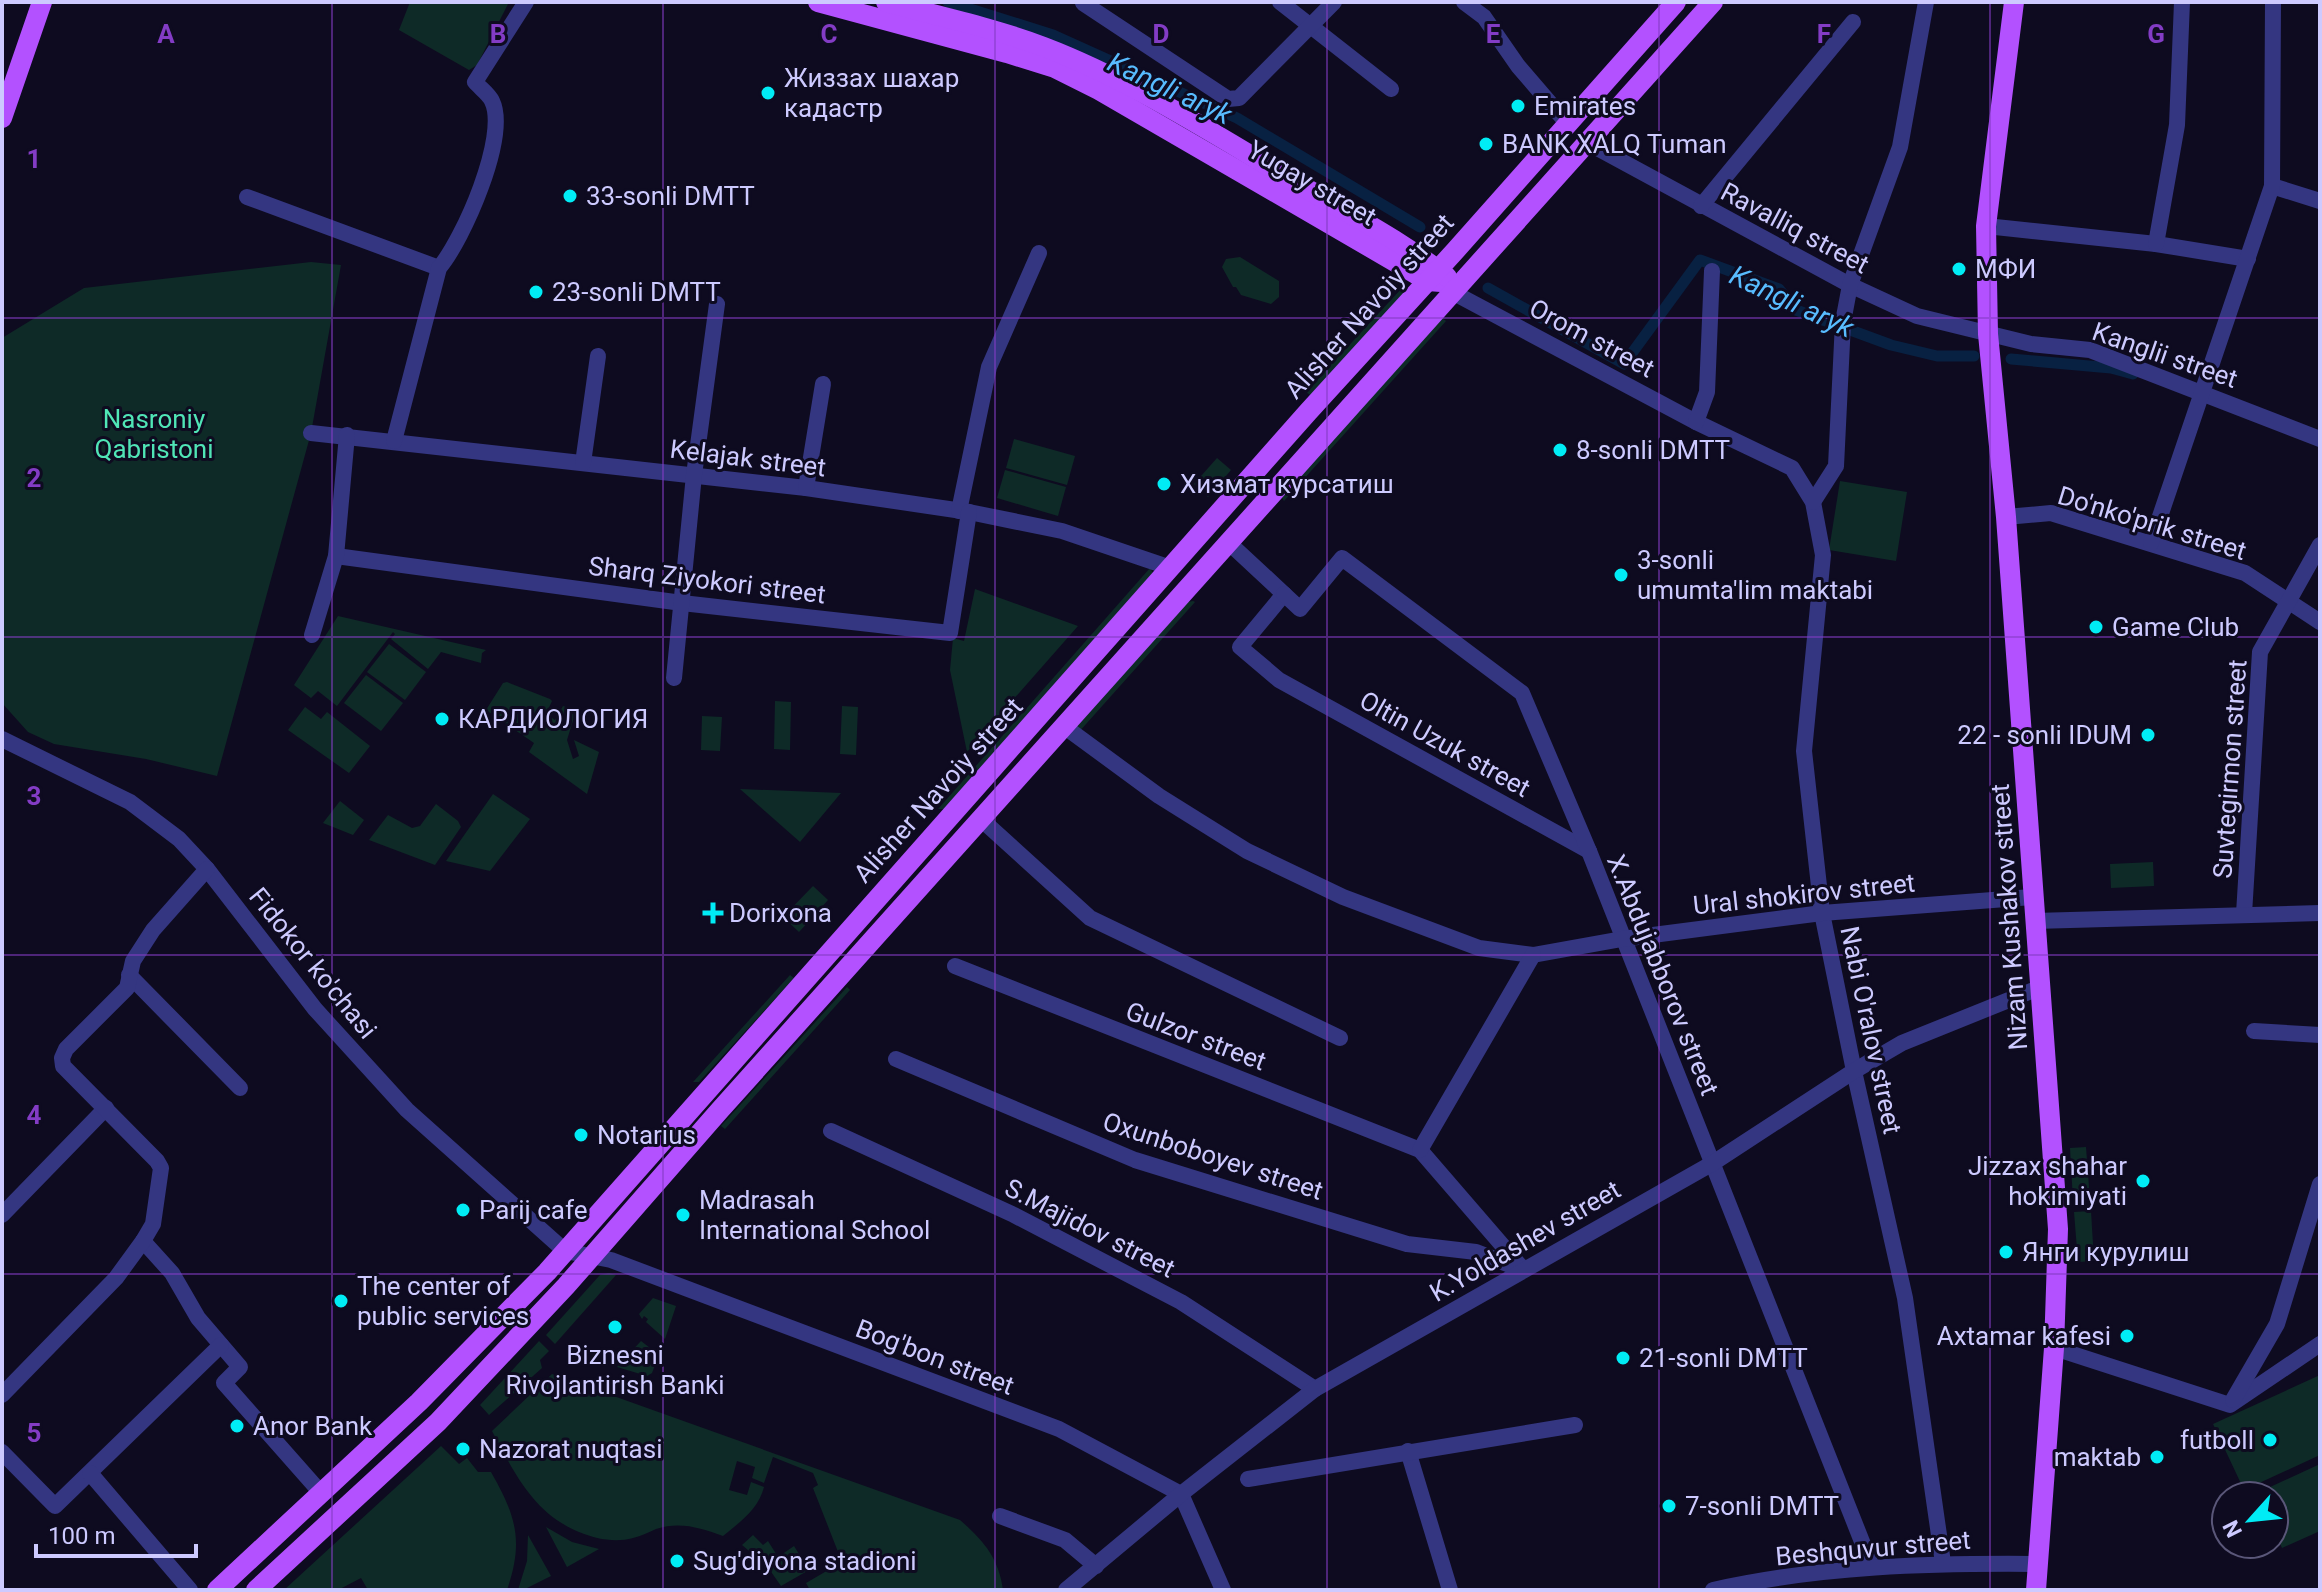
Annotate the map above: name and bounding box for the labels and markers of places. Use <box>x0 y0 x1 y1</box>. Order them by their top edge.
place label: Жиззах шахар кадастр <box>784 63 959 123</box>
marker: Жиззах шахар кадастр <box>759 84 777 102</box>
place label: Emirates <box>1534 91 1636 121</box>
marker: Emirates <box>1509 97 1527 115</box>
place label: BANK XALQ Tuman <box>1502 129 1727 159</box>
marker: BANK XALQ Tuman <box>1477 135 1495 153</box>
place label: 33-sonli DMTT <box>586 181 755 211</box>
marker: 33-sonli DMTT <box>561 187 579 205</box>
place label: МФИ <box>1975 254 2036 284</box>
marker: МФИ <box>1950 260 1968 278</box>
place label: 23-sonli DMTT <box>552 277 721 307</box>
marker: 23-sonli DMTT <box>527 283 545 301</box>
place label: 8-sonli DMTT <box>1576 435 1730 465</box>
marker: 8-sonli DMTT <box>1551 441 1569 459</box>
place label: Хизмат курсатиш <box>1180 469 1394 499</box>
marker: Хизмат курсатиш <box>1155 475 1173 493</box>
place label: 3-sonli umumta'lim maktabi <box>1637 545 1873 605</box>
marker: 3-sonli umumta'lim maktabi <box>1612 566 1630 584</box>
place label: Game Club <box>2112 612 2239 642</box>
marker: Game Club <box>2087 618 2105 636</box>
place label: КАРДИОЛОГИЯ <box>458 704 648 734</box>
marker: КАРДИОЛОГИЯ <box>433 710 451 728</box>
place label: 22 - sonli IDUM <box>1957 720 2132 750</box>
marker: 22 - sonli IDUM <box>2139 726 2157 744</box>
place label: Dorixona <box>729 898 832 928</box>
marker: Dorixona <box>704 904 722 922</box>
place label: Notarius <box>597 1120 696 1150</box>
marker: Notarius <box>572 1126 590 1144</box>
place label: Jizzax shahar hokimiyati <box>1968 1151 2127 1211</box>
marker: Jizzax shahar hokimiyati <box>2134 1172 2152 1190</box>
place label: Madrasah International School <box>699 1185 930 1245</box>
place label: Parij cafe <box>479 1195 587 1225</box>
marker: Parij cafe <box>454 1201 472 1219</box>
marker: Madrasah International School <box>674 1206 692 1224</box>
place label: Янги курулиш <box>2022 1237 2190 1267</box>
marker: Янги курулиш <box>1997 1243 2015 1261</box>
place label: The center of public services <box>357 1271 529 1331</box>
marker: The center of public services <box>332 1292 350 1310</box>
marker: Biznesni Rivojlantirish Banki <box>606 1318 624 1336</box>
place label: Axtamar kafesi <box>1937 1321 2111 1351</box>
marker: Axtamar kafesi <box>2118 1327 2136 1345</box>
place label: Biznesni Rivojlantirish Banki <box>506 1340 724 1400</box>
place label: 21-sonli DMTT <box>1639 1343 1808 1373</box>
marker: 21-sonli DMTT <box>1614 1349 1632 1367</box>
place label: Anor Bank <box>253 1411 373 1441</box>
marker: Anor Bank <box>228 1417 246 1435</box>
place label: futboll <box>2180 1425 2254 1455</box>
marker: futboll <box>2261 1431 2279 1449</box>
place label: Nazorat nuqtasi <box>479 1434 662 1464</box>
marker: Nazorat nuqtasi <box>454 1440 472 1458</box>
place label: maktab <box>2054 1442 2141 1472</box>
marker: maktab <box>2148 1448 2166 1466</box>
place label: 7-sonli DMTT <box>1685 1491 1839 1521</box>
marker: 7-sonli DMTT <box>1660 1497 1678 1515</box>
place label: Sug'diyona stadioni <box>693 1546 917 1576</box>
marker: Sug'diyona stadioni <box>668 1552 686 1570</box>

